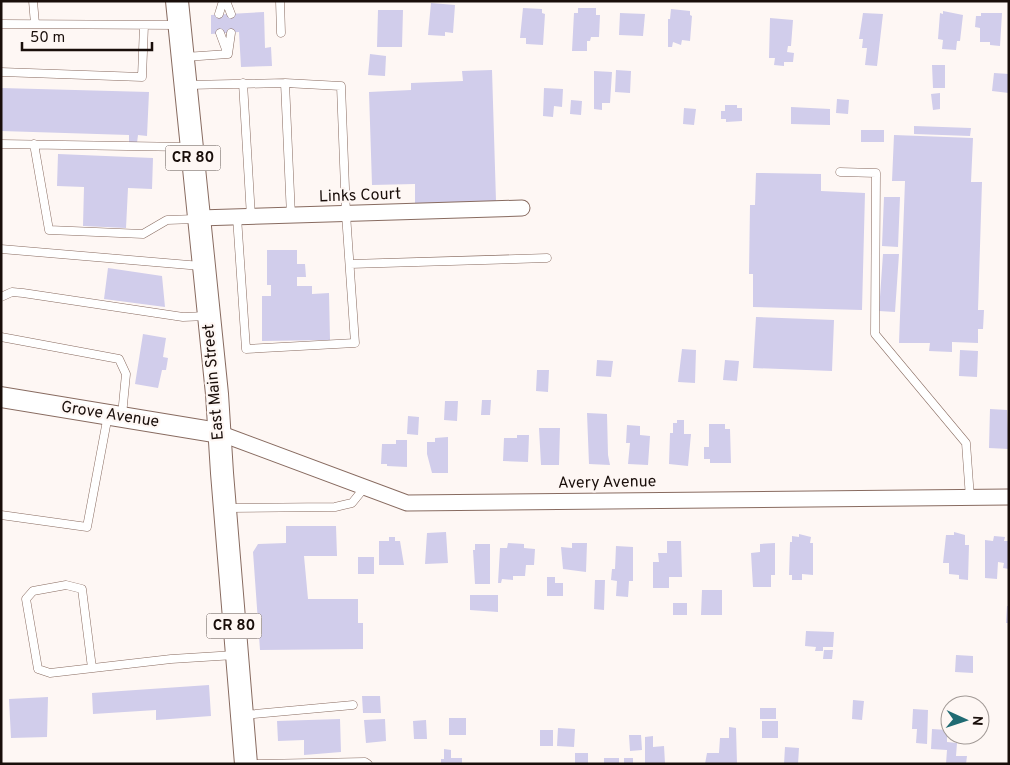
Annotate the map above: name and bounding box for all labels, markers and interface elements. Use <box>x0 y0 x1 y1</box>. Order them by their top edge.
scale bar <box>22 20 152 52</box>
text: 50 m <box>30 29 65 48</box>
road number: CR 80 <box>166 146 220 170</box>
street label: Links Court <box>318 185 402 207</box>
street label: East Main Street <box>199 323 229 441</box>
street label: Grove Avenue <box>60 397 160 433</box>
street label: Avery Avenue <box>558 472 656 494</box>
road number: CR 80 <box>206 614 262 638</box>
north arrow <box>940 695 990 745</box>
text: N <box>968 715 985 726</box>

